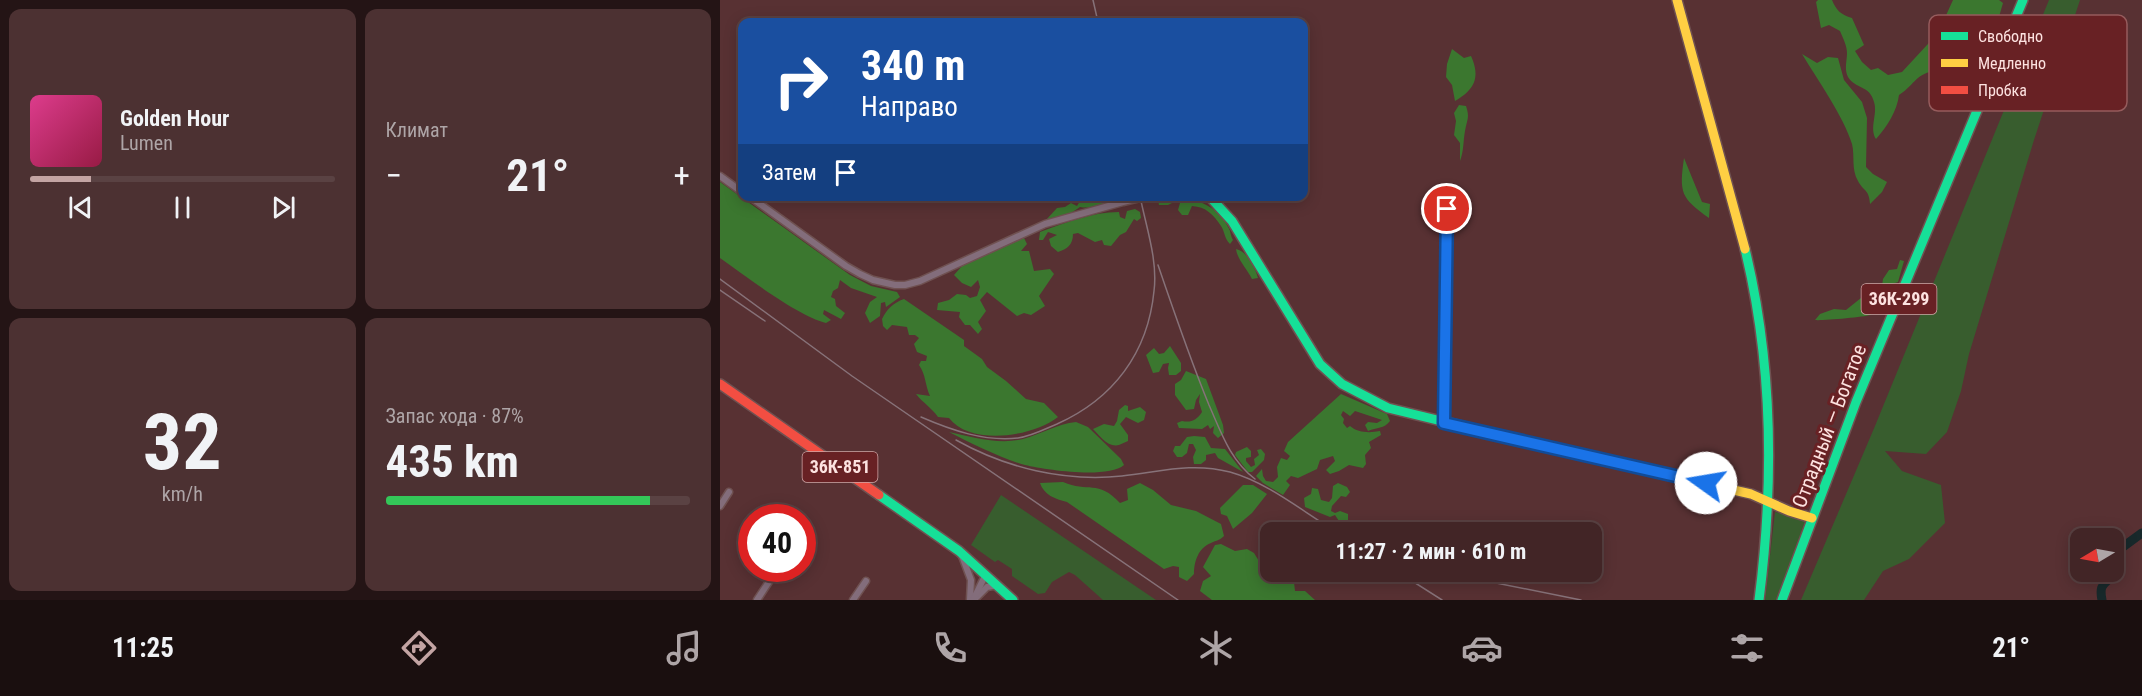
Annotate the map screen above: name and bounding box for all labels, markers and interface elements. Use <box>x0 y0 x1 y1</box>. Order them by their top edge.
legend <box>1929 15 2127 111</box>
text: Свободно <box>1978 27 2043 46</box>
text: 340 m <box>861 41 966 90</box>
icon: right <box>762 42 840 120</box>
text: Медленно <box>1978 54 2046 73</box>
text: Пробка <box>1978 81 2027 100</box>
text: Направо <box>861 91 958 123</box>
text: Golden Hour <box>120 106 229 131</box>
text: Климат <box>386 118 448 142</box>
text: Lumen <box>120 131 173 155</box>
text: 21° <box>506 149 569 202</box>
text: − <box>386 156 402 195</box>
text: + <box>674 156 690 195</box>
icon: arrive <box>829 156 862 189</box>
text: Затем <box>762 160 817 185</box>
pin <box>1421 183 1472 234</box>
icon: previous <box>64 191 97 224</box>
icon: pause <box>166 191 199 224</box>
icon: next <box>267 191 300 224</box>
icon: arrive <box>1430 192 1463 225</box>
road number: 36К-299 <box>1862 284 1936 314</box>
street label: Отрадный — Богатое <box>1787 341 1871 511</box>
text: 32 <box>143 397 222 488</box>
text: Запас хода · 87% <box>386 404 524 428</box>
text: 435 km <box>386 435 519 488</box>
position arrow <box>1674 451 1738 515</box>
road number: 36К-851 <box>802 452 878 482</box>
text: km/h <box>162 482 203 506</box>
speed limit sign: 40 <box>738 504 816 582</box>
north arrow <box>2070 528 2124 582</box>
map controls <box>2070 528 2124 582</box>
text: 11:27 · 2 мин · 610 m <box>1336 539 1526 564</box>
icon: directions <box>398 627 440 669</box>
icon: music <box>663 627 705 669</box>
icon: phone <box>929 627 971 669</box>
icon: climate <box>1195 627 1237 669</box>
icon: car <box>1461 627 1503 669</box>
icon: filters <box>1726 627 1768 669</box>
text: 11:25 <box>112 632 174 664</box>
text: 21° <box>1992 632 2030 664</box>

